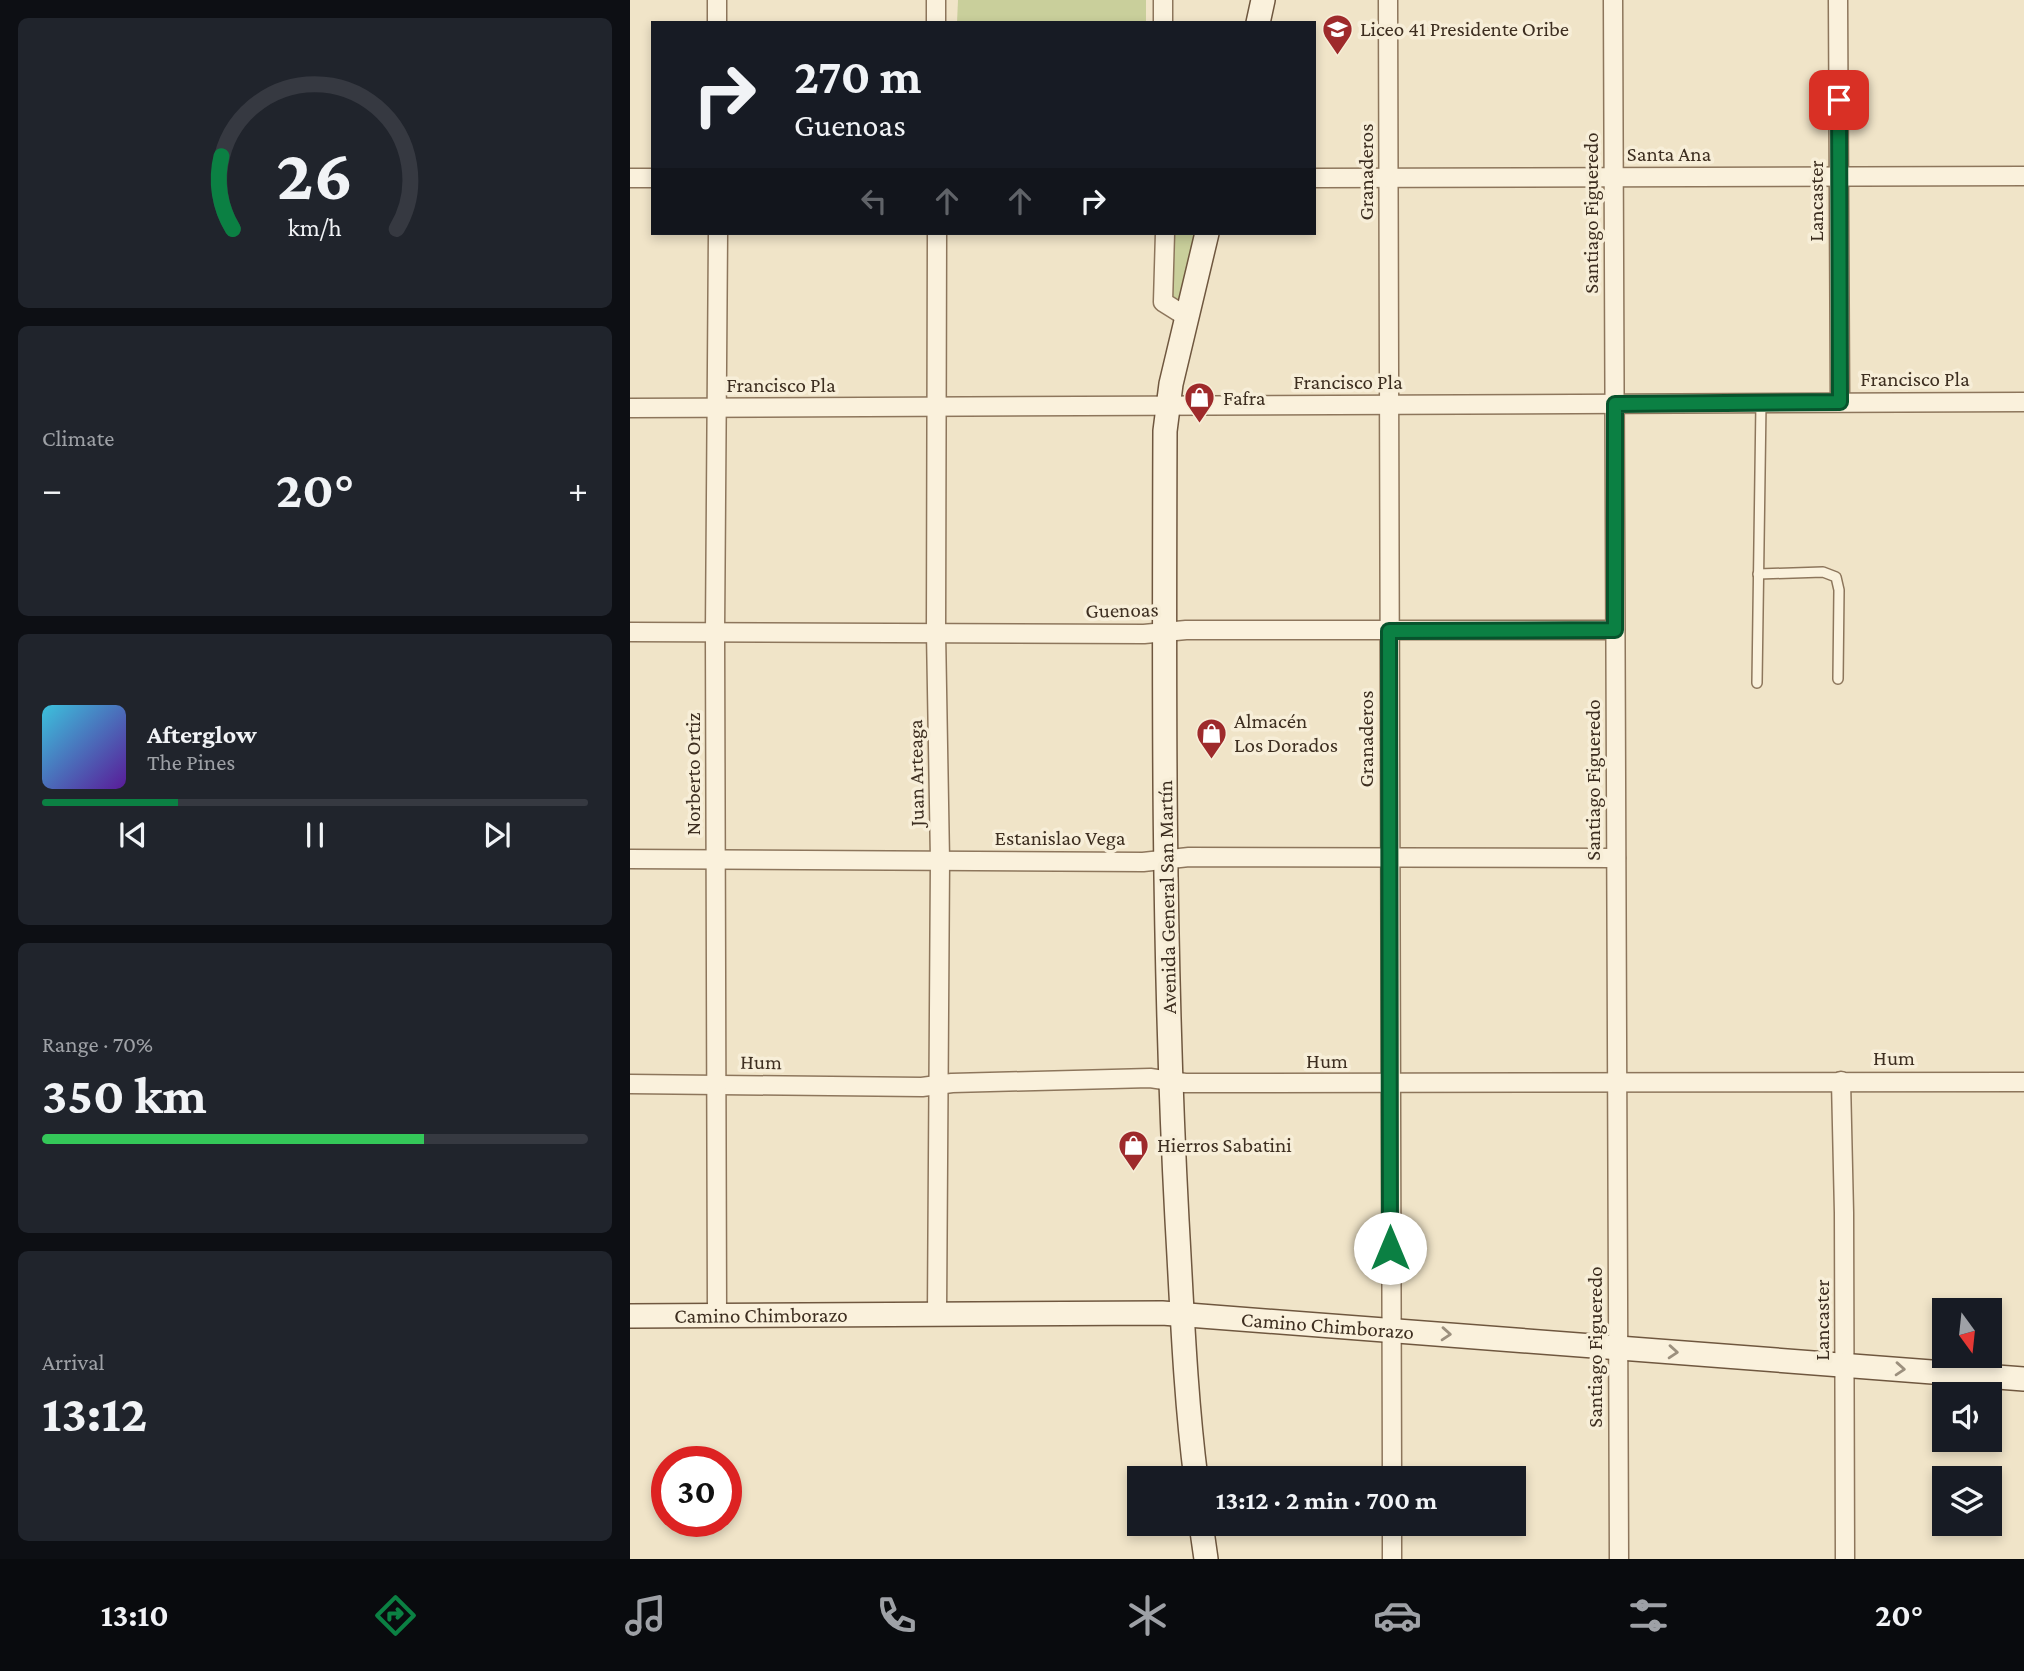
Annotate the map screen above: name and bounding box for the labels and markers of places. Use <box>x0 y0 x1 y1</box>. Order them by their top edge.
school or university icon: Liceo 41 Presidente Oribe <box>1320 12 1354 56</box>
place label: Liceo 41 Presidente Oribe <box>1360 17 1569 41</box>
pin <box>1809 70 1869 130</box>
shop icon: Fafra <box>1183 381 1217 425</box>
place label: Fafra <box>1223 386 1266 410</box>
place label: Almacén Los Dorados <box>1234 709 1338 757</box>
shop icon: Almacén Los Dorados <box>1194 716 1228 760</box>
shop icon: Hierros Sabatini <box>1117 1128 1151 1172</box>
place label: Hierros Sabatini <box>1157 1133 1292 1157</box>

